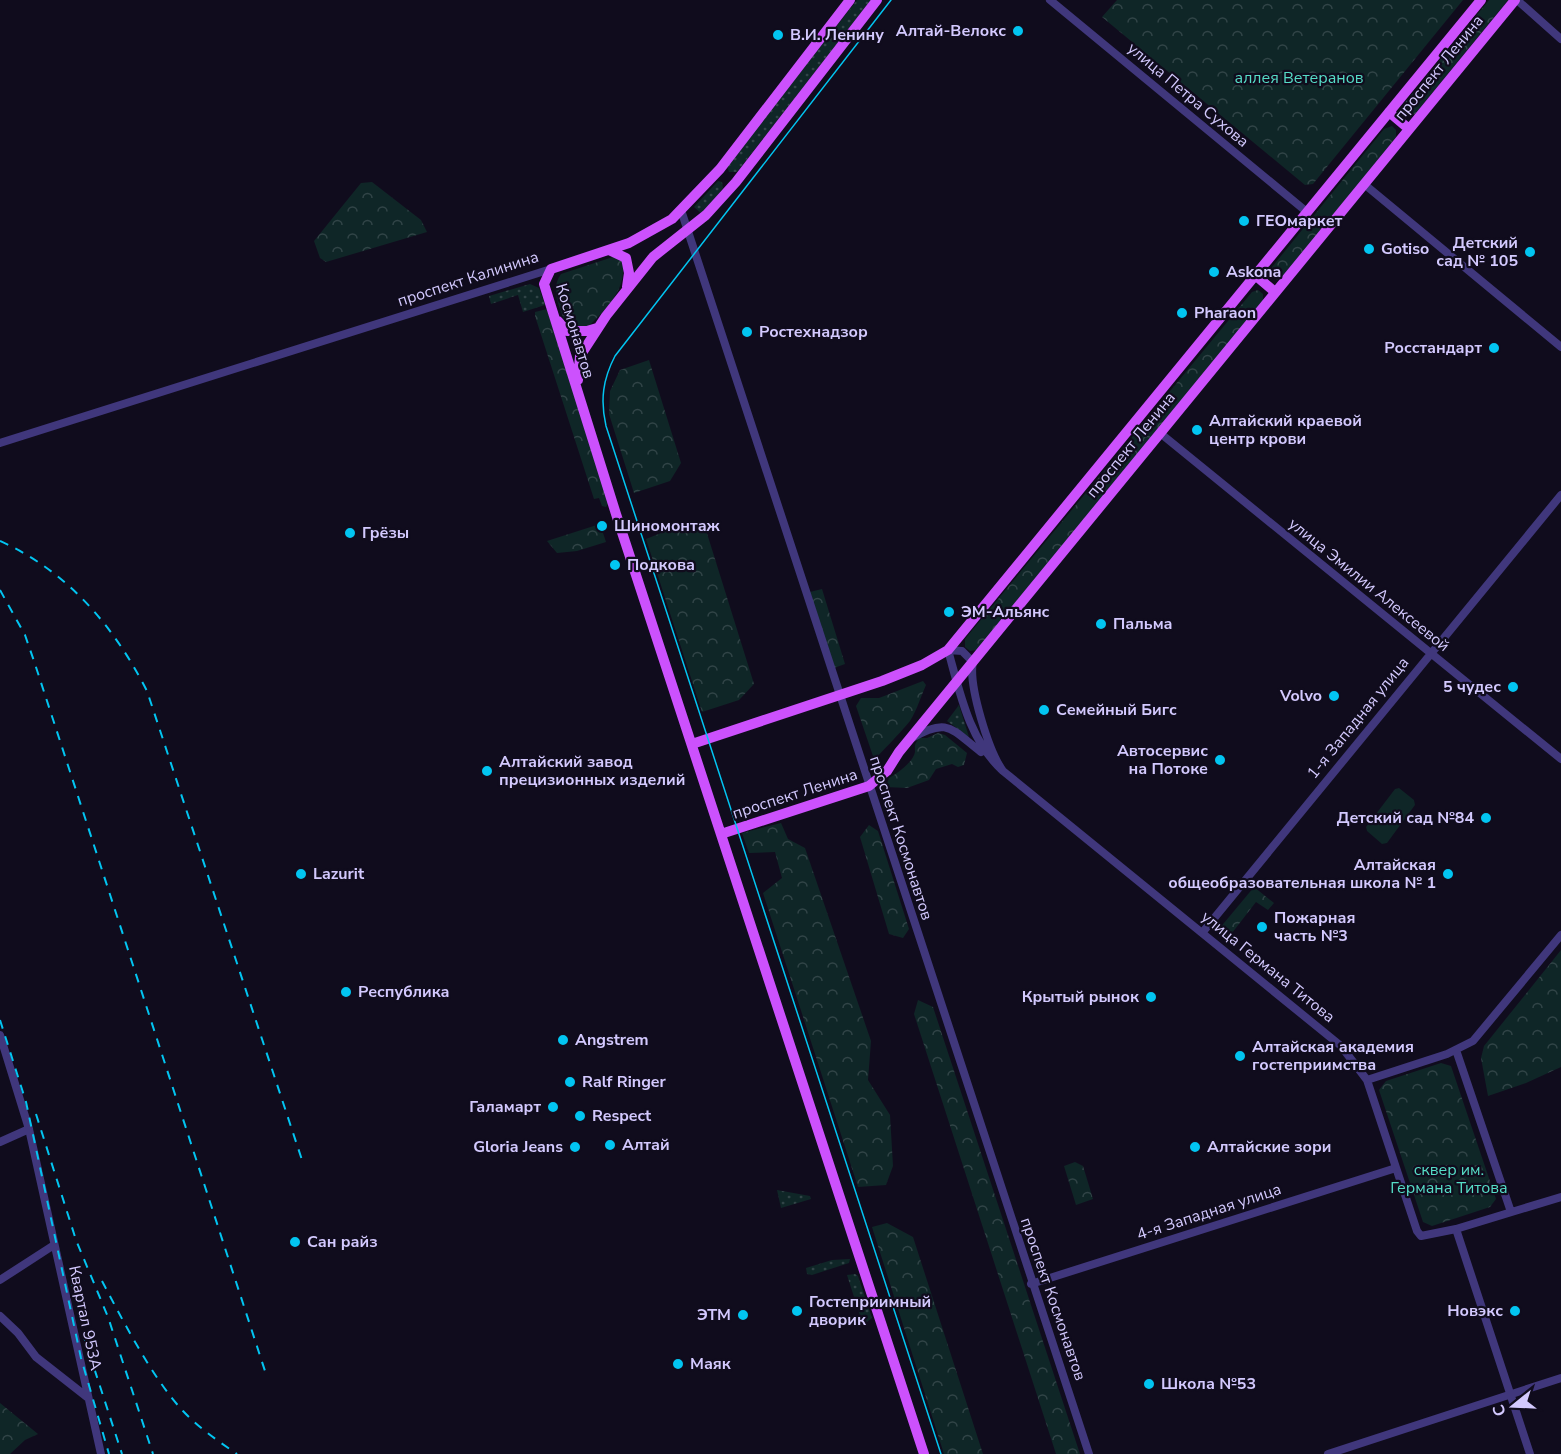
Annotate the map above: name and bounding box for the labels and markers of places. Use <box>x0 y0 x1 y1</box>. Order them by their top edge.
place label: Алтай-Велокс <box>896 20 1006 42</box>
place label: В.И. Ленину <box>790 24 884 46</box>
marker: Алтай-Велокс <box>1011 24 1025 38</box>
marker: В.И. Ленину <box>771 28 785 42</box>
place label: ГЕОмаркет <box>1256 210 1343 232</box>
marker: ГЕОмаркет <box>1237 214 1251 228</box>
place label: Детский сад № 105 <box>1436 232 1518 272</box>
place label: Gotiso <box>1381 238 1429 260</box>
marker: Gotiso <box>1362 242 1376 256</box>
marker: Детский сад № 105 <box>1523 245 1537 259</box>
place label: Askona <box>1226 261 1281 283</box>
marker: Askona <box>1207 265 1221 279</box>
place label: Pharaon <box>1194 302 1256 324</box>
marker: Pharaon <box>1175 306 1189 320</box>
place label: Ростехнадзор <box>759 321 868 343</box>
marker: Ростехнадзор <box>740 325 754 339</box>
place label: Росстандарт <box>1384 337 1482 359</box>
marker: Росстандарт <box>1487 341 1501 355</box>
place label: Алтайский краевой центр крови <box>1209 410 1362 450</box>
marker: Алтайский краевой центр крови <box>1190 423 1204 437</box>
place label: Шиномонтаж <box>614 515 721 537</box>
marker: Шиномонтаж <box>595 519 609 533</box>
place label: Грёзы <box>362 522 409 544</box>
marker: Грёзы <box>343 526 357 540</box>
place label: Подкова <box>627 554 695 576</box>
marker: Подкова <box>608 558 622 572</box>
place label: ЭМ-Альянс <box>961 601 1050 623</box>
marker: ЭМ-Альянс <box>942 605 956 619</box>
place label: Пальма <box>1113 613 1173 635</box>
marker: Пальма <box>1094 617 1108 631</box>
place label: 5 чудес <box>1443 676 1501 698</box>
marker: 5 чудес <box>1506 680 1520 694</box>
place label: Volvo <box>1279 685 1322 707</box>
marker: Volvo <box>1327 689 1341 703</box>
place label: Семейный Бигс <box>1056 699 1177 721</box>
marker: Семейный Бигс <box>1037 703 1051 717</box>
place label: Автосервис на Потоке <box>1117 740 1208 780</box>
place label: Алтайский завод прецизионных изделий <box>499 751 685 791</box>
marker: Автосервис на Потоке <box>1213 753 1227 767</box>
marker: Алтайский завод прецизионных изделий <box>480 764 494 778</box>
place label: Детский сад №84 <box>1337 807 1474 829</box>
marker: Детский сад №84 <box>1479 811 1493 825</box>
place label: Алтайская общеобразовательная школа № 1 <box>1168 854 1436 894</box>
place label: Lazurit <box>313 863 365 885</box>
marker: Lazurit <box>294 867 308 881</box>
marker: Алтайская общеобразовательная школа № 1 <box>1441 867 1455 881</box>
place label: Пожарная часть №3 <box>1274 907 1355 947</box>
marker: Пожарная часть №3 <box>1255 920 1269 934</box>
place label: Республика <box>358 981 450 1003</box>
marker: Республика <box>339 985 353 999</box>
place label: Крытый рынок <box>1022 986 1140 1008</box>
marker: Крытый рынок <box>1144 990 1158 1004</box>
place label: Angstrem <box>575 1029 649 1051</box>
marker: Angstrem <box>556 1033 570 1047</box>
place label: Алтайская академия гостеприимства <box>1252 1036 1414 1076</box>
marker: Алтайская академия гостеприимства <box>1233 1049 1247 1063</box>
place label: Ralf Ringer <box>582 1071 666 1093</box>
marker: Ralf Ringer <box>563 1075 577 1089</box>
place label: Галамарт <box>469 1096 541 1118</box>
marker: Галамарт <box>546 1100 560 1114</box>
place label: Respect <box>592 1105 652 1127</box>
marker: Respect <box>573 1109 587 1123</box>
place label: Алтай <box>622 1134 670 1156</box>
place label: Gloria Jeans <box>473 1136 563 1158</box>
place label: Алтайские зори <box>1207 1136 1332 1158</box>
marker: Алтай <box>603 1138 617 1152</box>
marker: Gloria Jeans <box>568 1140 582 1154</box>
marker: Алтайские зори <box>1188 1140 1202 1154</box>
place label: Сан райз <box>307 1231 378 1253</box>
marker: Сан райз <box>288 1235 302 1249</box>
place label: Гостеприимный дворик <box>809 1291 931 1331</box>
place label: Новэкс <box>1447 1300 1503 1322</box>
place label: ЭТМ <box>697 1304 731 1326</box>
marker: Гостеприимный дворик <box>790 1304 804 1318</box>
marker: Новэкс <box>1508 1304 1522 1318</box>
marker: ЭТМ <box>736 1308 750 1322</box>
place label: Маяк <box>690 1353 732 1375</box>
marker: Маяк <box>671 1357 685 1371</box>
place label: Школа №53 <box>1161 1373 1256 1395</box>
marker: Школа №53 <box>1142 1377 1156 1391</box>

